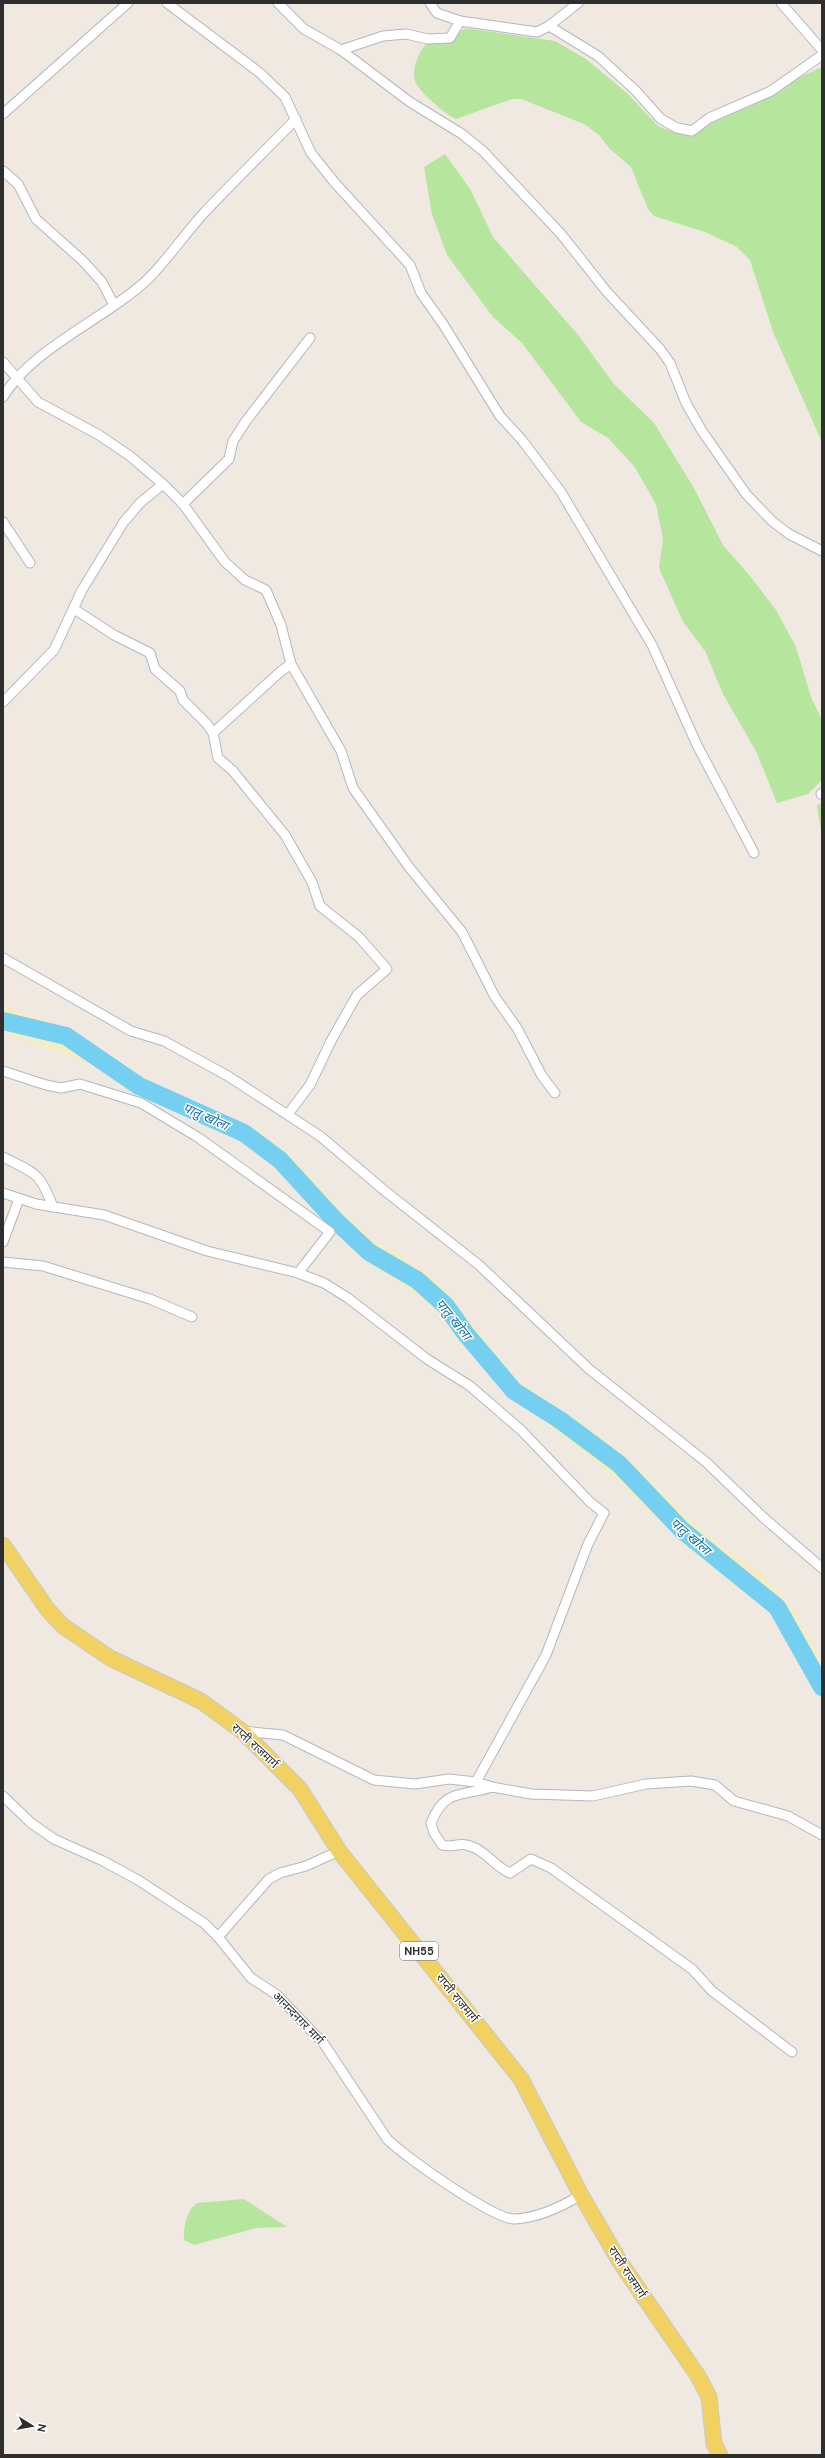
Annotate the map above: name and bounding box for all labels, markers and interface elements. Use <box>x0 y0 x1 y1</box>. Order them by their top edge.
water label: पातु खोला <box>180 1099 234 1135</box>
water label: पातु खोला <box>432 1295 477 1345</box>
water label: पातु खोला <box>667 1514 716 1560</box>
street label: राप्ती राजमार्ग <box>228 1720 283 1773</box>
road number: NH55 <box>400 1942 438 1960</box>
street label: राप्ती राजमार्ग <box>432 1970 482 2027</box>
street label: आनन्दनगर मार्ग <box>269 1988 328 2049</box>
street label: राप्ती राजमार्ग <box>604 2243 650 2302</box>
north arrow <box>12 2406 52 2446</box>
text: N <box>34 2423 49 2433</box>

